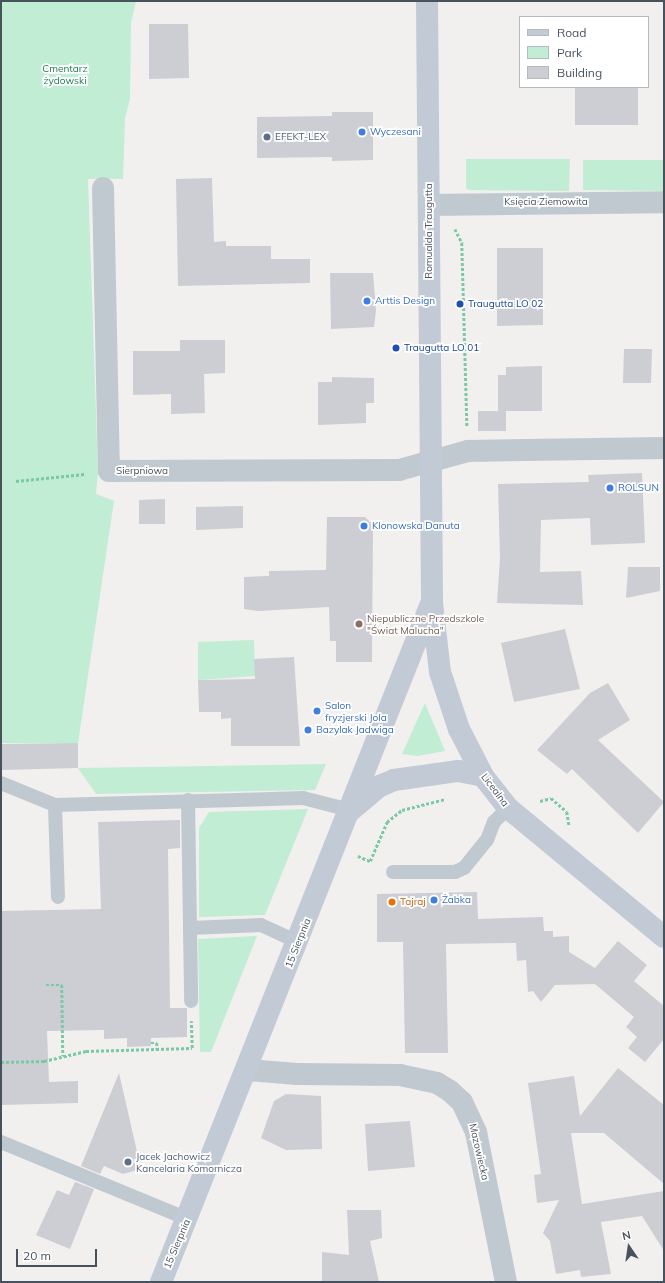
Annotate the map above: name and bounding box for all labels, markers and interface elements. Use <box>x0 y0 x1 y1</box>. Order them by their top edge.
legend <box>519 16 649 88</box>
text: Road <box>557 25 586 40</box>
text: Park <box>557 45 582 60</box>
park label: Cmentarz żydowski <box>42 62 88 86</box>
text: Building <box>557 65 602 80</box>
place label: Wyczesani <box>370 126 421 138</box>
marker: Wyczesani <box>357 127 367 137</box>
place label: EFEKT-LEX <box>275 131 326 143</box>
marker: EFEKT-LEX <box>262 132 272 142</box>
street label: Romualda Traugutta <box>423 183 435 279</box>
street label: Księcia Ziemowita <box>504 196 588 208</box>
place label: Arttis Design <box>375 295 435 307</box>
marker: Arttis Design <box>362 296 372 306</box>
place label: Traugutta LO 02 <box>468 298 543 310</box>
marker: Traugutta LO 02 <box>455 299 465 309</box>
place label: Traugutta LO 01 <box>404 342 479 354</box>
marker: Traugutta LO 01 <box>391 343 401 353</box>
street label: Sierpniowa <box>116 465 168 477</box>
place label: ROLSUN <box>618 482 659 494</box>
marker: ROLSUN <box>605 483 615 493</box>
place label: Klonowska Danuta <box>372 520 460 532</box>
marker: Klonowska Danuta <box>359 521 369 531</box>
place label: Niepubliczne Przedszkole "Świat Malucha" <box>367 612 484 636</box>
marker: Niepubliczne Przedszkole "Świat Malucha" <box>354 619 364 629</box>
place label: Salon fryzjerski Jola <box>325 699 387 722</box>
marker: Salon fryzjerski Jola <box>312 706 322 716</box>
place label: Bazylak Jadwiga <box>316 724 394 736</box>
marker: Bazylak Jadwiga <box>303 725 313 735</box>
street label: Licealna <box>479 771 511 809</box>
place label: Żabka <box>442 894 471 906</box>
marker: Żabka <box>429 895 439 905</box>
place label: Tajraj <box>400 896 426 908</box>
marker: Tajraj <box>387 897 397 907</box>
street label: 15 Sierpnia <box>283 916 313 970</box>
street label: Mazowiecka <box>467 1122 491 1182</box>
place label: Jacek Jachowicz Kancelaria Komornicza <box>136 1150 242 1174</box>
marker: Jacek Jachowicz Kancelaria Komornicza <box>123 1157 133 1167</box>
street label: 15 Sierpnia <box>161 1217 193 1271</box>
north arrow <box>609 1227 649 1267</box>
text: N <box>621 1228 632 1243</box>
scale bar <box>18 1241 99 1267</box>
text: 20 m <box>23 1248 51 1263</box>

